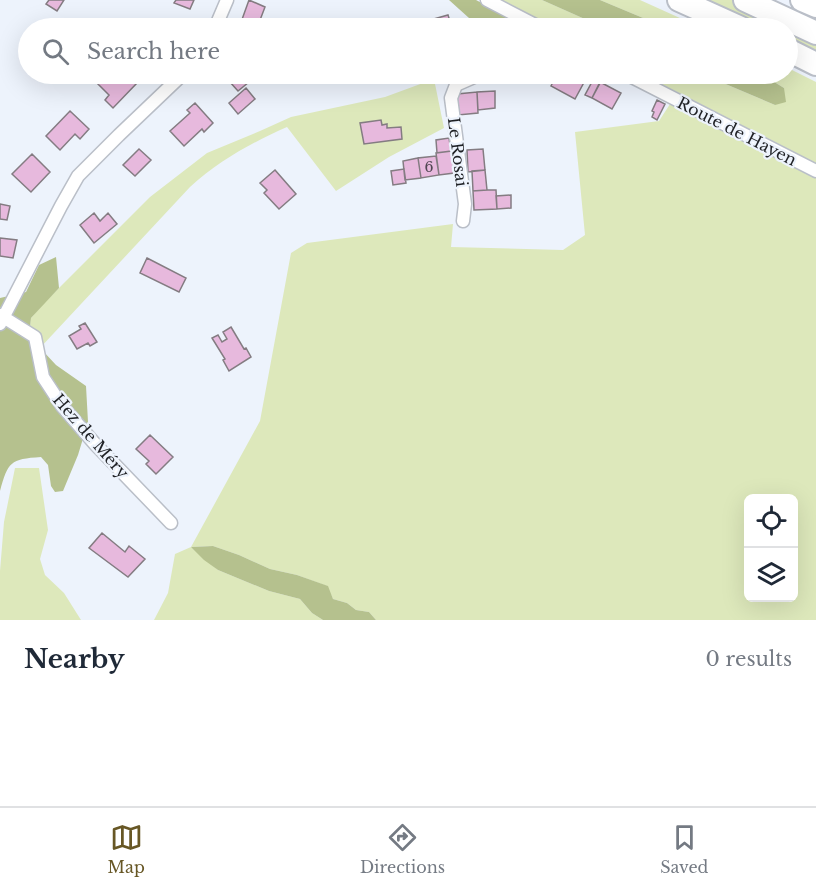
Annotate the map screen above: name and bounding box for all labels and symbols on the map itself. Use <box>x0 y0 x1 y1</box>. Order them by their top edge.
street label: Route de Hayen <box>674 92 800 170</box>
street label: Le Rosai <box>444 116 472 188</box>
house number: 6 <box>424 158 434 176</box>
street label: Hez de Méry <box>49 390 134 483</box>

